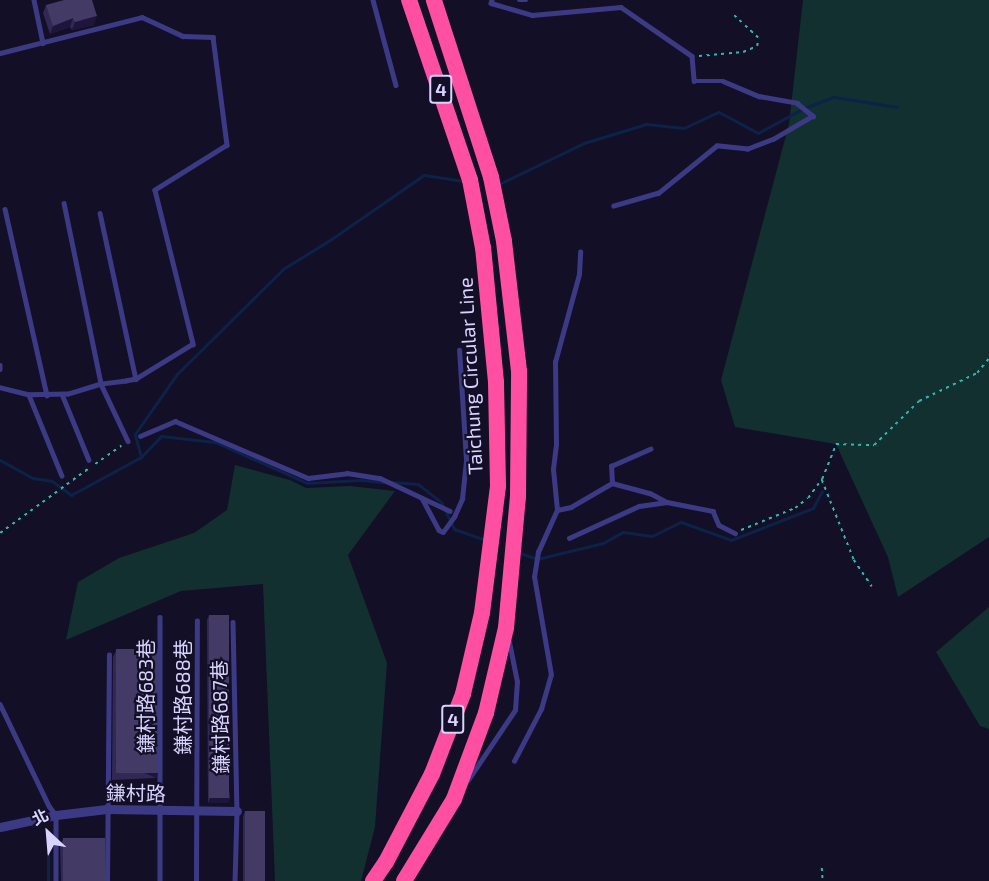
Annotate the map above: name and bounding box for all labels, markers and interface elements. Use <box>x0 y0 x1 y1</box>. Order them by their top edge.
road number: 4 <box>429 74 453 104</box>
street label: Taichung Circular Line <box>453 276 487 476</box>
street label: 鎌村路683巷 <box>133 639 157 753</box>
street label: 鎌村路688巷 <box>170 639 194 755</box>
street label: 鎌村路687巷 <box>207 660 233 774</box>
road number: 4 <box>441 704 465 734</box>
street label: 鎌村路 <box>106 780 166 806</box>
north arrow <box>18 803 78 863</box>
text: 北 <box>29 804 51 828</box>

